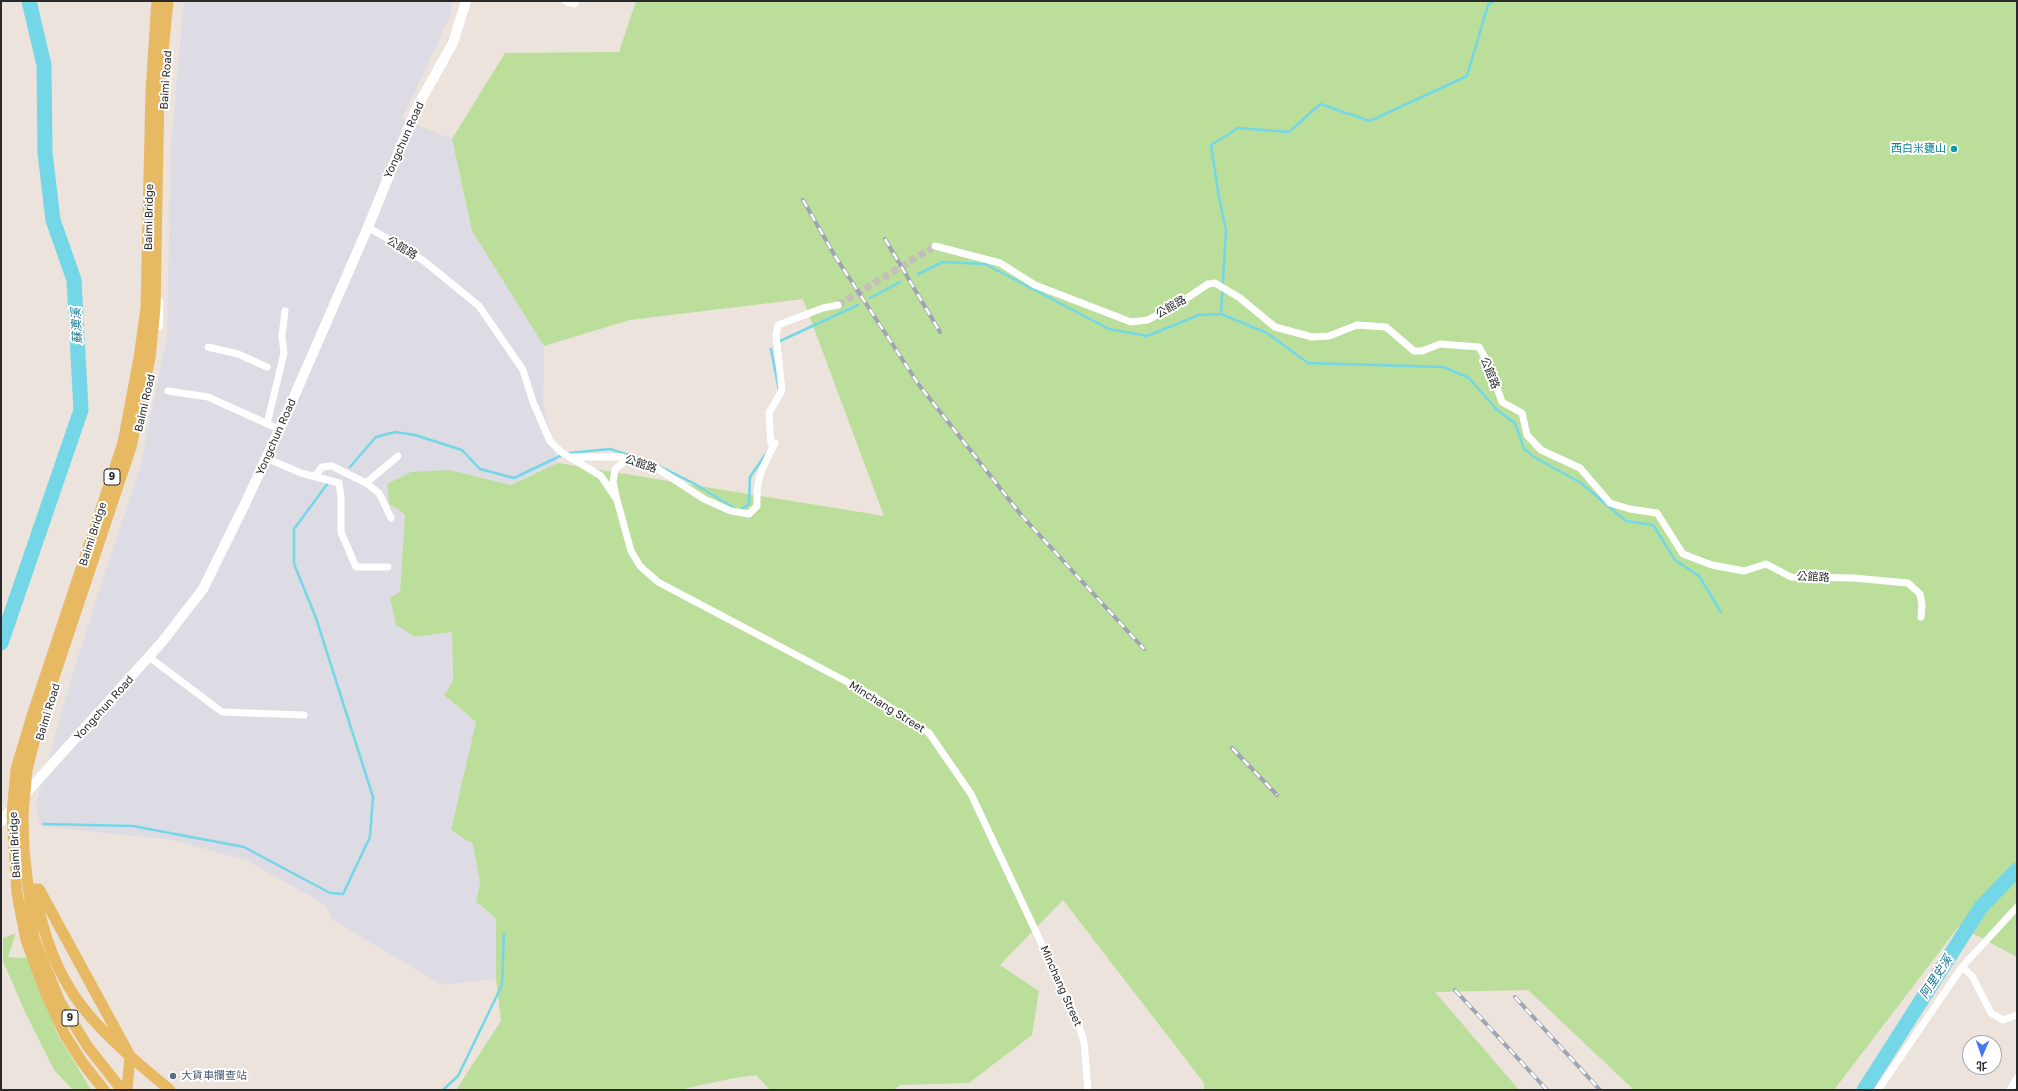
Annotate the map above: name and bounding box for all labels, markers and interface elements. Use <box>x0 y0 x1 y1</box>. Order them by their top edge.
street label: Baimi Road <box>157 50 175 110</box>
street label: Yongchun Road <box>381 100 427 180</box>
place label: 西白米甕山 <box>1891 142 1946 156</box>
marker: 西白米甕山 <box>1949 144 1959 154</box>
street label: Baimi Bridge <box>142 184 156 250</box>
street label: 公館路 <box>384 234 420 262</box>
street label: 公館路 <box>1153 293 1189 321</box>
water label: 蘇澳溪 <box>69 308 85 344</box>
street label: 公館路 <box>1478 355 1502 391</box>
street label: Baimi Road <box>132 373 158 433</box>
street label: Yongchun Road <box>253 397 299 477</box>
street label: 公館路 <box>623 452 659 476</box>
road number: 9 <box>104 469 120 485</box>
street label: Baimi Bridge <box>76 500 110 568</box>
street label: 公館路 <box>1796 570 1830 584</box>
street label: Yongchun Road <box>72 673 136 743</box>
street label: Minchang Street <box>847 678 927 736</box>
street label: Baimi Road <box>33 682 63 742</box>
street label: Baimi Bridge <box>7 811 23 879</box>
street label: Minchang Street <box>1037 944 1085 1028</box>
water label: 阿里史溪 <box>1917 953 1955 1001</box>
road number: 9 <box>62 1010 78 1026</box>
north arrow <box>1962 1035 2002 1075</box>
text: 北 <box>1976 1060 1987 1073</box>
place label: 大貨車攔查站 <box>181 1069 247 1083</box>
marker: 大貨車攔查站 <box>168 1071 178 1081</box>

